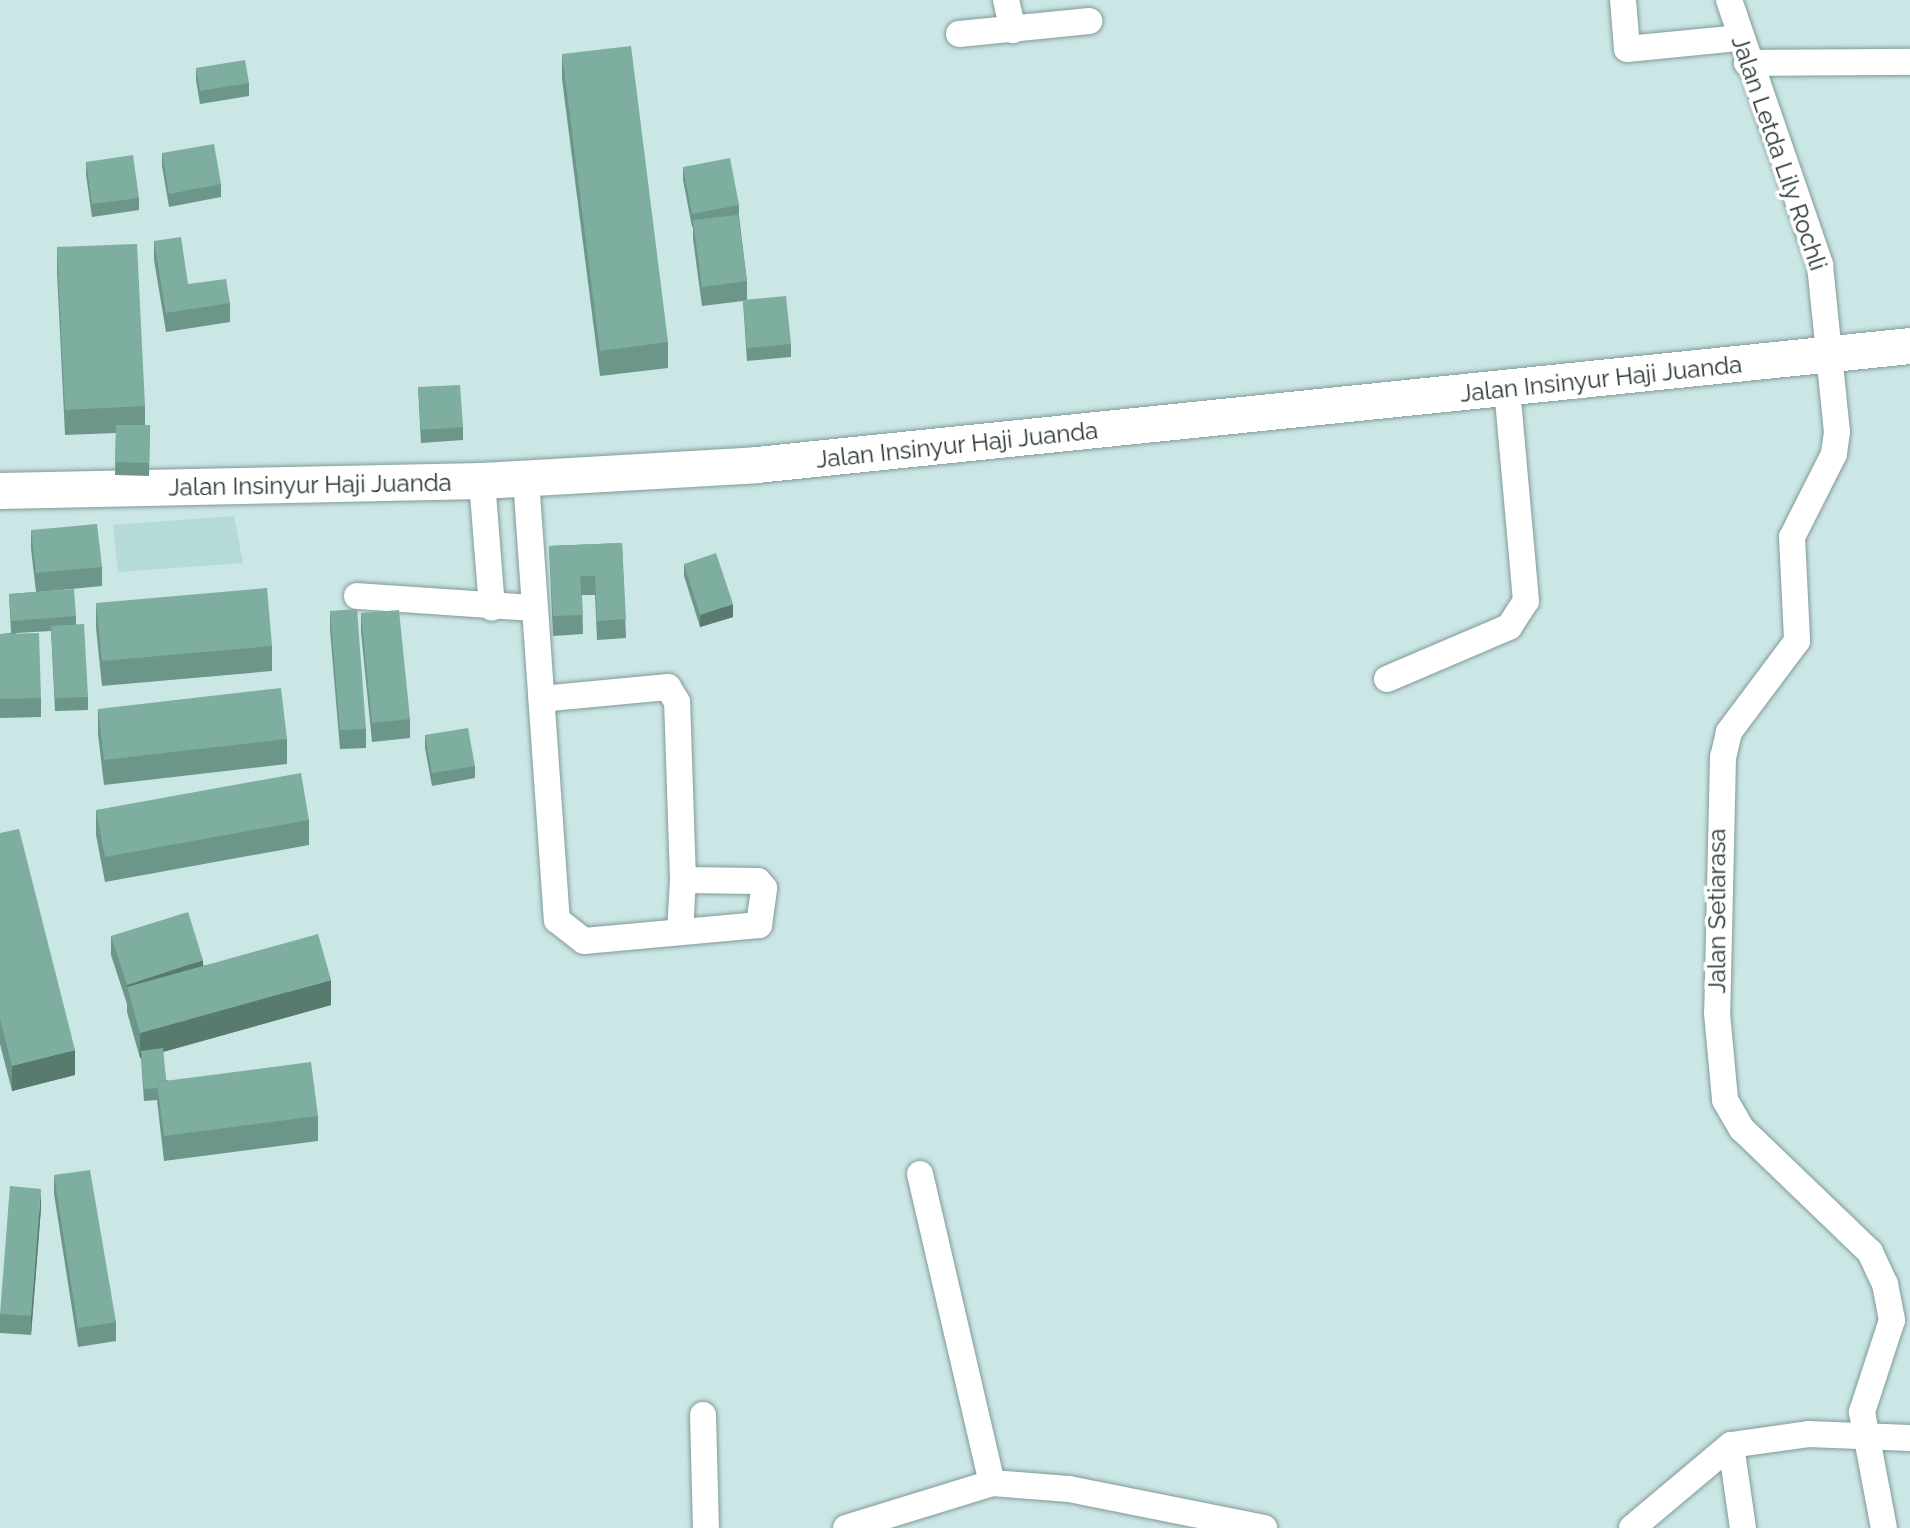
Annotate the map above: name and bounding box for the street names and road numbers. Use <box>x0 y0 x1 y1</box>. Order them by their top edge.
street label: Jalan Letda Lily Rochli <box>1725 32 1833 274</box>
street label: Jalan Insinyur Haji Juanda <box>1458 350 1744 408</box>
street label: Jalan Insinyur Haji Juanda <box>814 416 1100 474</box>
street label: Jalan Insinyur Haji Juanda <box>167 468 453 502</box>
street label: Jalan Setiarasa <box>1703 828 1731 994</box>

